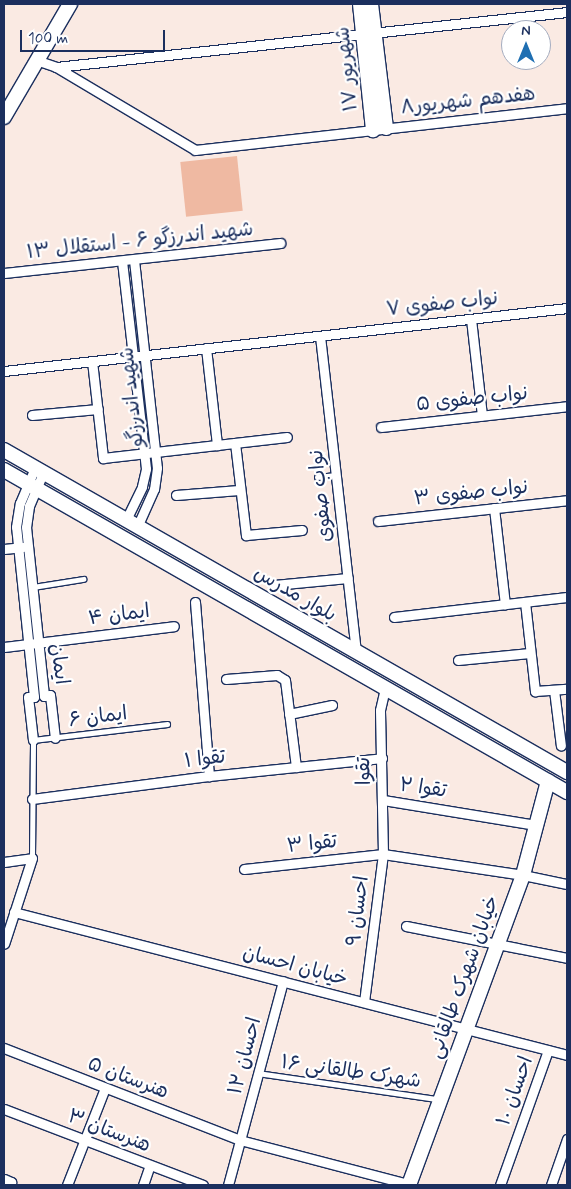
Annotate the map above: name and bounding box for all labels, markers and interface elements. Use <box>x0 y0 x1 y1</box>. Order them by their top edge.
scale bar <box>22 20 168 52</box>
north arrow <box>501 20 551 70</box>
text: N <box>521 22 531 40</box>
street label: ۱۷ شهریور <box>331 25 363 113</box>
text: 100 m <box>28 29 68 49</box>
street label: هفدهم شهریور۸ <box>399 82 537 120</box>
street label: شهید اندرزگو ۶ - استقلال ۱۳ <box>25 217 255 265</box>
street label: نواب صفوی ۷ <box>385 286 499 322</box>
street label: شهید اندرزگو <box>115 346 149 448</box>
street label: نواب صفوی ۵ <box>415 381 529 417</box>
street label: نواب صفوی <box>304 449 338 543</box>
street label: نواب صفوی ۳ <box>413 475 529 511</box>
street label: بلوار مدرس <box>250 561 340 627</box>
street label: ایمان ۴ <box>87 599 151 631</box>
street label: ایمان <box>44 642 74 686</box>
street label: ایمان ۶ <box>67 701 129 733</box>
street label: تقوا ۱ <box>183 745 227 773</box>
street label: تقوا <box>352 756 376 786</box>
street label: تقوا ۲ <box>398 773 448 803</box>
street label: تقوا ۳ <box>286 829 338 859</box>
street label: احسان ۹ <box>342 874 374 948</box>
street label: خیابان شهرک طالقانی <box>423 892 505 1062</box>
street label: خیابان احسان <box>240 940 350 992</box>
street label: احسان ۱۲ <box>223 1015 267 1097</box>
street label: شهرک طالقانی ۱۶ <box>279 1050 423 1094</box>
street label: هنرستان ۵ <box>84 1052 172 1104</box>
street label: احسان ۱۰ <box>491 1053 539 1129</box>
street label: هنرستان ۳ <box>64 1104 154 1158</box>

